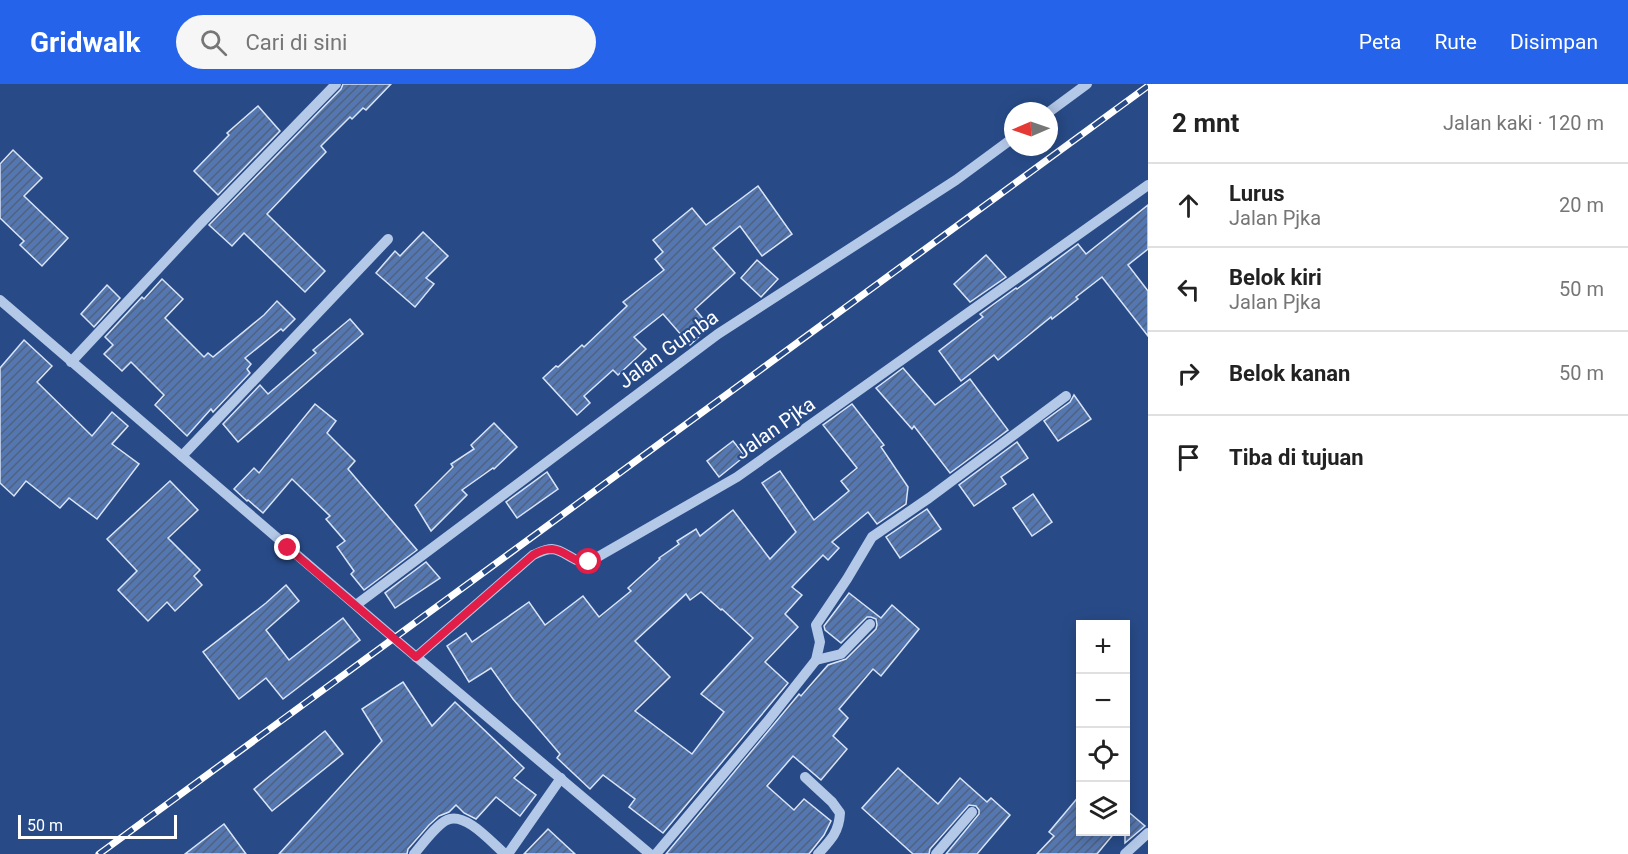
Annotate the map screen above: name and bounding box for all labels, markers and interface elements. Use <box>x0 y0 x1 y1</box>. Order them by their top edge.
search box <box>176 15 596 69</box>
text: Gridwalk <box>30 26 140 59</box>
icon: search <box>197 26 230 59</box>
text: Cari di sini <box>245 30 347 55</box>
text: Peta <box>1359 30 1401 54</box>
text: Rute <box>1434 30 1477 54</box>
text: Disimpan <box>1510 30 1598 54</box>
north arrow <box>1004 102 1058 156</box>
text: 2 mnt <box>1172 108 1239 138</box>
text: Jalan kaki · 120 m <box>1443 111 1604 135</box>
text: Lurus <box>1229 181 1285 206</box>
icon: ahead <box>1172 189 1205 222</box>
text: 20 m <box>1559 193 1604 217</box>
text: Jalan Pjka <box>1229 206 1321 230</box>
text: Belok kiri <box>1229 265 1322 290</box>
icon: left <box>1172 273 1205 306</box>
text: 50 m <box>1559 277 1604 301</box>
text: Jalan Pjka <box>1229 290 1321 314</box>
street label: Jalan Gumba <box>613 305 723 393</box>
icon: right <box>1172 357 1205 390</box>
text: Belok kanan <box>1229 361 1350 386</box>
text: 50 m <box>1559 361 1604 385</box>
street label: Jalan Pjka <box>730 392 820 464</box>
icon: arrive <box>1172 441 1205 474</box>
text: Tiba di tujuan <box>1229 445 1364 470</box>
route end <box>274 534 300 560</box>
route start <box>575 548 601 574</box>
map controls <box>1076 620 1130 836</box>
button: + <box>1076 620 1130 674</box>
button: − <box>1076 674 1130 728</box>
button: locate <box>1076 728 1130 782</box>
button: layers <box>1076 782 1130 836</box>
scale bar <box>18 812 177 840</box>
text: 50 m <box>27 816 63 835</box>

